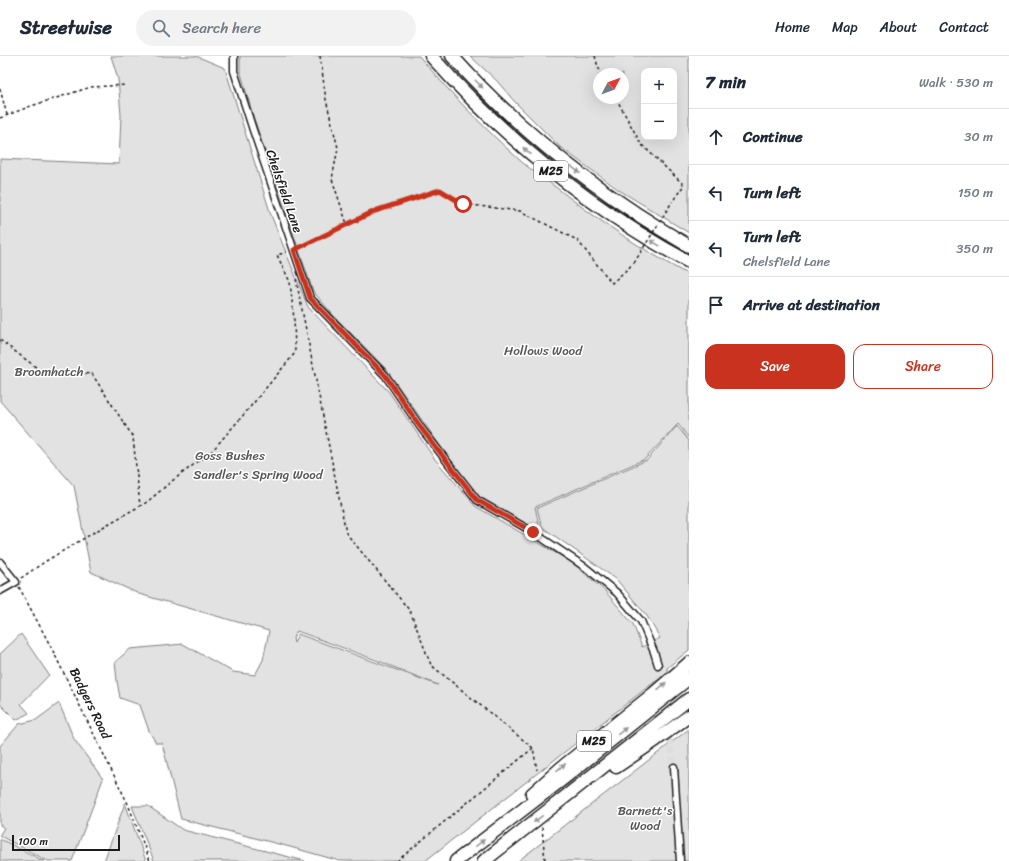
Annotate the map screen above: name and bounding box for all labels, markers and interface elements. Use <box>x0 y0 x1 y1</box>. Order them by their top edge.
search box <box>136 10 416 46</box>
text: Streetwise <box>20 11 112 44</box>
text: Search here <box>182 15 261 41</box>
text: Home <box>775 15 810 40</box>
text: Map <box>832 15 858 40</box>
text: About <box>880 15 917 40</box>
text: Contact <box>939 15 989 40</box>
icon: search <box>150 17 172 39</box>
text: 7 min <box>705 67 746 97</box>
north arrow <box>593 68 629 104</box>
map controls <box>641 68 677 140</box>
button: + <box>641 68 677 104</box>
text: Walk · 530 m <box>919 71 993 94</box>
one-way arrow <box>474 79 484 89</box>
button: − <box>641 104 677 140</box>
text: Continue <box>743 124 803 150</box>
text: 30 m <box>964 125 993 148</box>
icon: ahead <box>705 126 727 148</box>
street label: Chelsfield Lane <box>259 146 310 236</box>
one-way arrow <box>522 146 532 155</box>
road number: M25 <box>534 161 568 181</box>
one-way arrow <box>571 166 582 175</box>
text: Turn left <box>743 180 801 206</box>
text: 150 m <box>958 181 993 204</box>
icon: left <box>705 182 727 204</box>
route start <box>454 195 472 213</box>
text: Turn left <box>743 224 801 250</box>
text: 350 m <box>956 237 993 260</box>
icon: left <box>705 238 727 260</box>
one-way arrow <box>649 239 661 246</box>
text: Chelsfield Lane <box>743 250 830 273</box>
text: Arrive at destination <box>743 292 880 318</box>
icon: arrive <box>705 294 727 316</box>
park label: Hollows Wood <box>504 339 583 362</box>
button: Save <box>705 344 845 389</box>
button: Share <box>853 344 993 389</box>
park label: Broomhatch <box>14 360 84 383</box>
park label: Goss Bushes <box>195 444 265 467</box>
park label: Sandler's Spring Wood <box>193 463 324 486</box>
route end <box>524 523 542 541</box>
street label: Badgers Road <box>63 663 118 744</box>
one-way arrow <box>657 681 667 690</box>
one-way arrow <box>617 727 628 736</box>
road number: M25 <box>577 731 611 751</box>
one-way arrow <box>556 763 566 772</box>
park label: Barnett's Wood <box>618 799 673 837</box>
one-way arrow <box>532 815 543 823</box>
text: 100 m <box>18 832 48 851</box>
scale bar <box>12 833 120 852</box>
one-way arrow <box>474 839 485 847</box>

